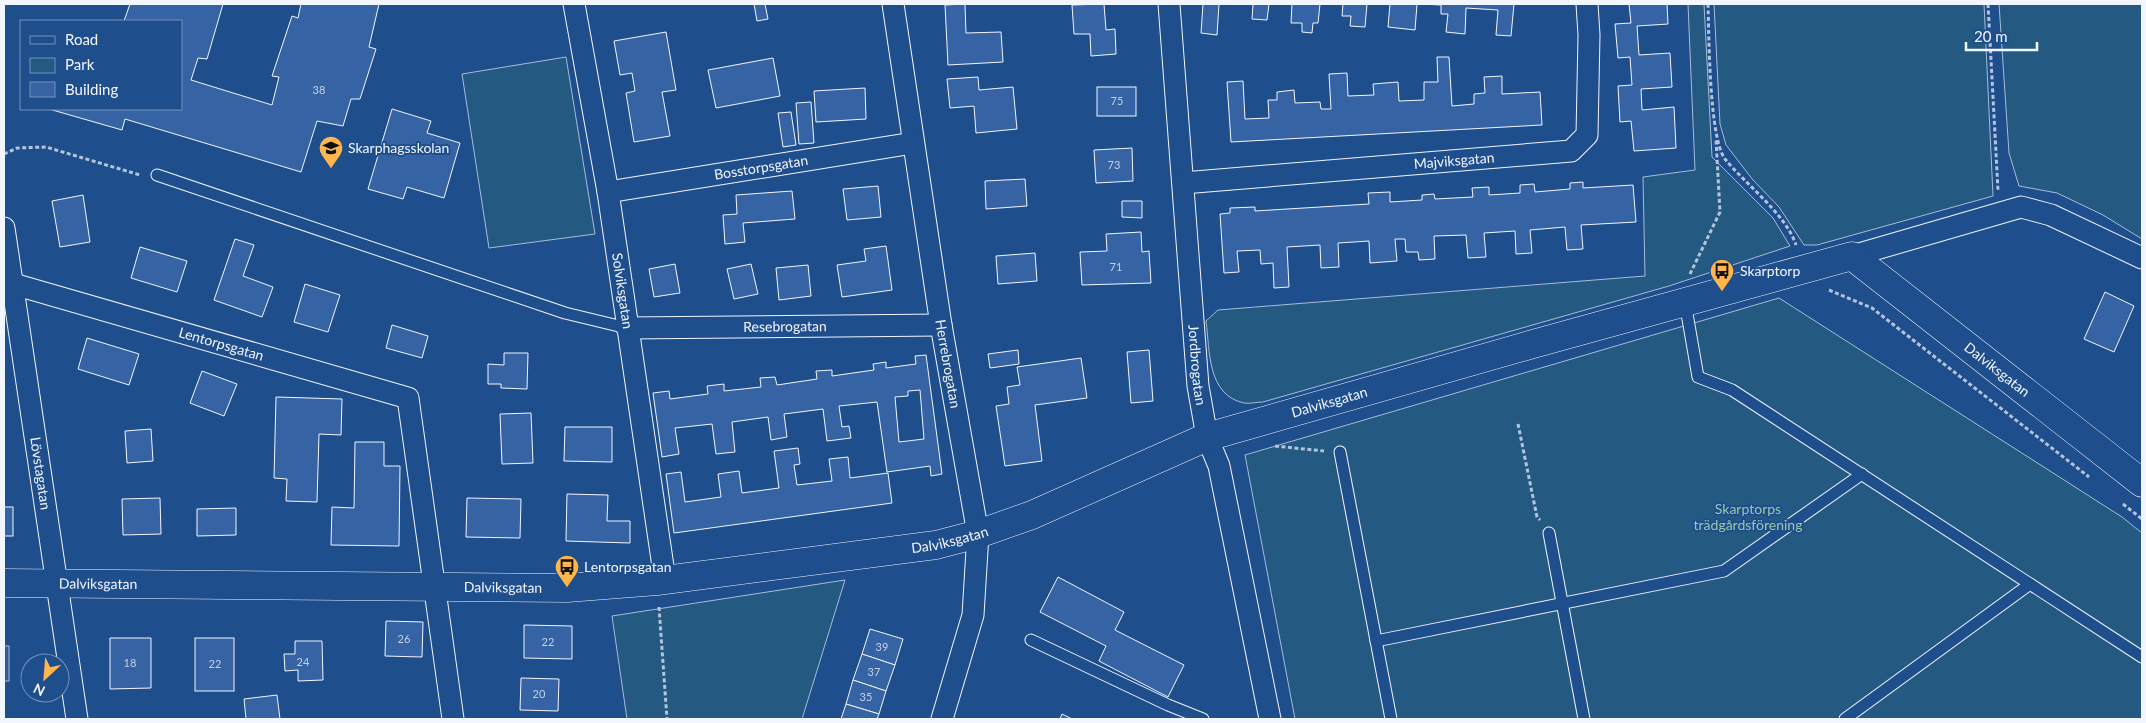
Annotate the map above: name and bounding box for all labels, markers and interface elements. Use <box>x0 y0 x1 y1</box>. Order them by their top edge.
legend <box>20 20 182 110</box>
scale bar <box>1966 20 2037 52</box>
text: 20 m <box>1974 27 2008 45</box>
text: Road <box>65 30 98 48</box>
text: Park <box>65 55 95 73</box>
text: Building <box>65 80 118 98</box>
house number: 38 <box>313 83 325 96</box>
house number: 75 <box>1111 94 1123 107</box>
school or university icon: Skarphagsskolan <box>318 135 344 169</box>
place label: Skarphagsskolan <box>348 139 449 156</box>
street label: Majviksgatan <box>1413 148 1495 172</box>
street label: Bosstorpsgatan <box>713 151 809 183</box>
house number: 73 <box>1108 158 1120 171</box>
street label: Solviksgatan <box>609 252 637 330</box>
bus stop icon: Skarptorp <box>1709 258 1735 292</box>
house number: 71 <box>1110 260 1122 273</box>
place label: Skarptorp <box>1740 262 1800 279</box>
street label: Resebrogatan <box>743 317 827 335</box>
street label: Herrebrogatan <box>932 318 965 409</box>
street label: Lentorpsgatan <box>177 323 266 364</box>
street label: Jordbrogatan <box>1185 324 1210 406</box>
street label: Dalviksgatan <box>1961 338 2034 400</box>
street label: Dalviksgatan <box>1289 383 1369 421</box>
street label: Lövstagatan <box>27 436 55 511</box>
park label: Skarptorps trädgårdsförening <box>1694 500 1802 533</box>
street label: Dalviksgatan <box>910 522 990 556</box>
bus stop icon: Lentorpsgatan <box>554 554 580 588</box>
place label: Lentorpsgatan <box>584 558 672 575</box>
street label: Dalviksgatan <box>59 574 137 592</box>
street label: Dalviksgatan <box>464 578 542 596</box>
house number: 26 <box>398 632 410 645</box>
house number: 22 <box>542 635 554 648</box>
house number: 39 <box>876 640 888 653</box>
north arrow <box>20 653 70 703</box>
house number: 24 <box>297 655 310 668</box>
house number: 18 <box>124 656 136 669</box>
house number: 22 <box>209 657 221 670</box>
house number: 37 <box>868 665 880 678</box>
text: N <box>31 680 48 700</box>
house number: 20 <box>533 687 546 700</box>
house number: 35 <box>860 690 872 703</box>

